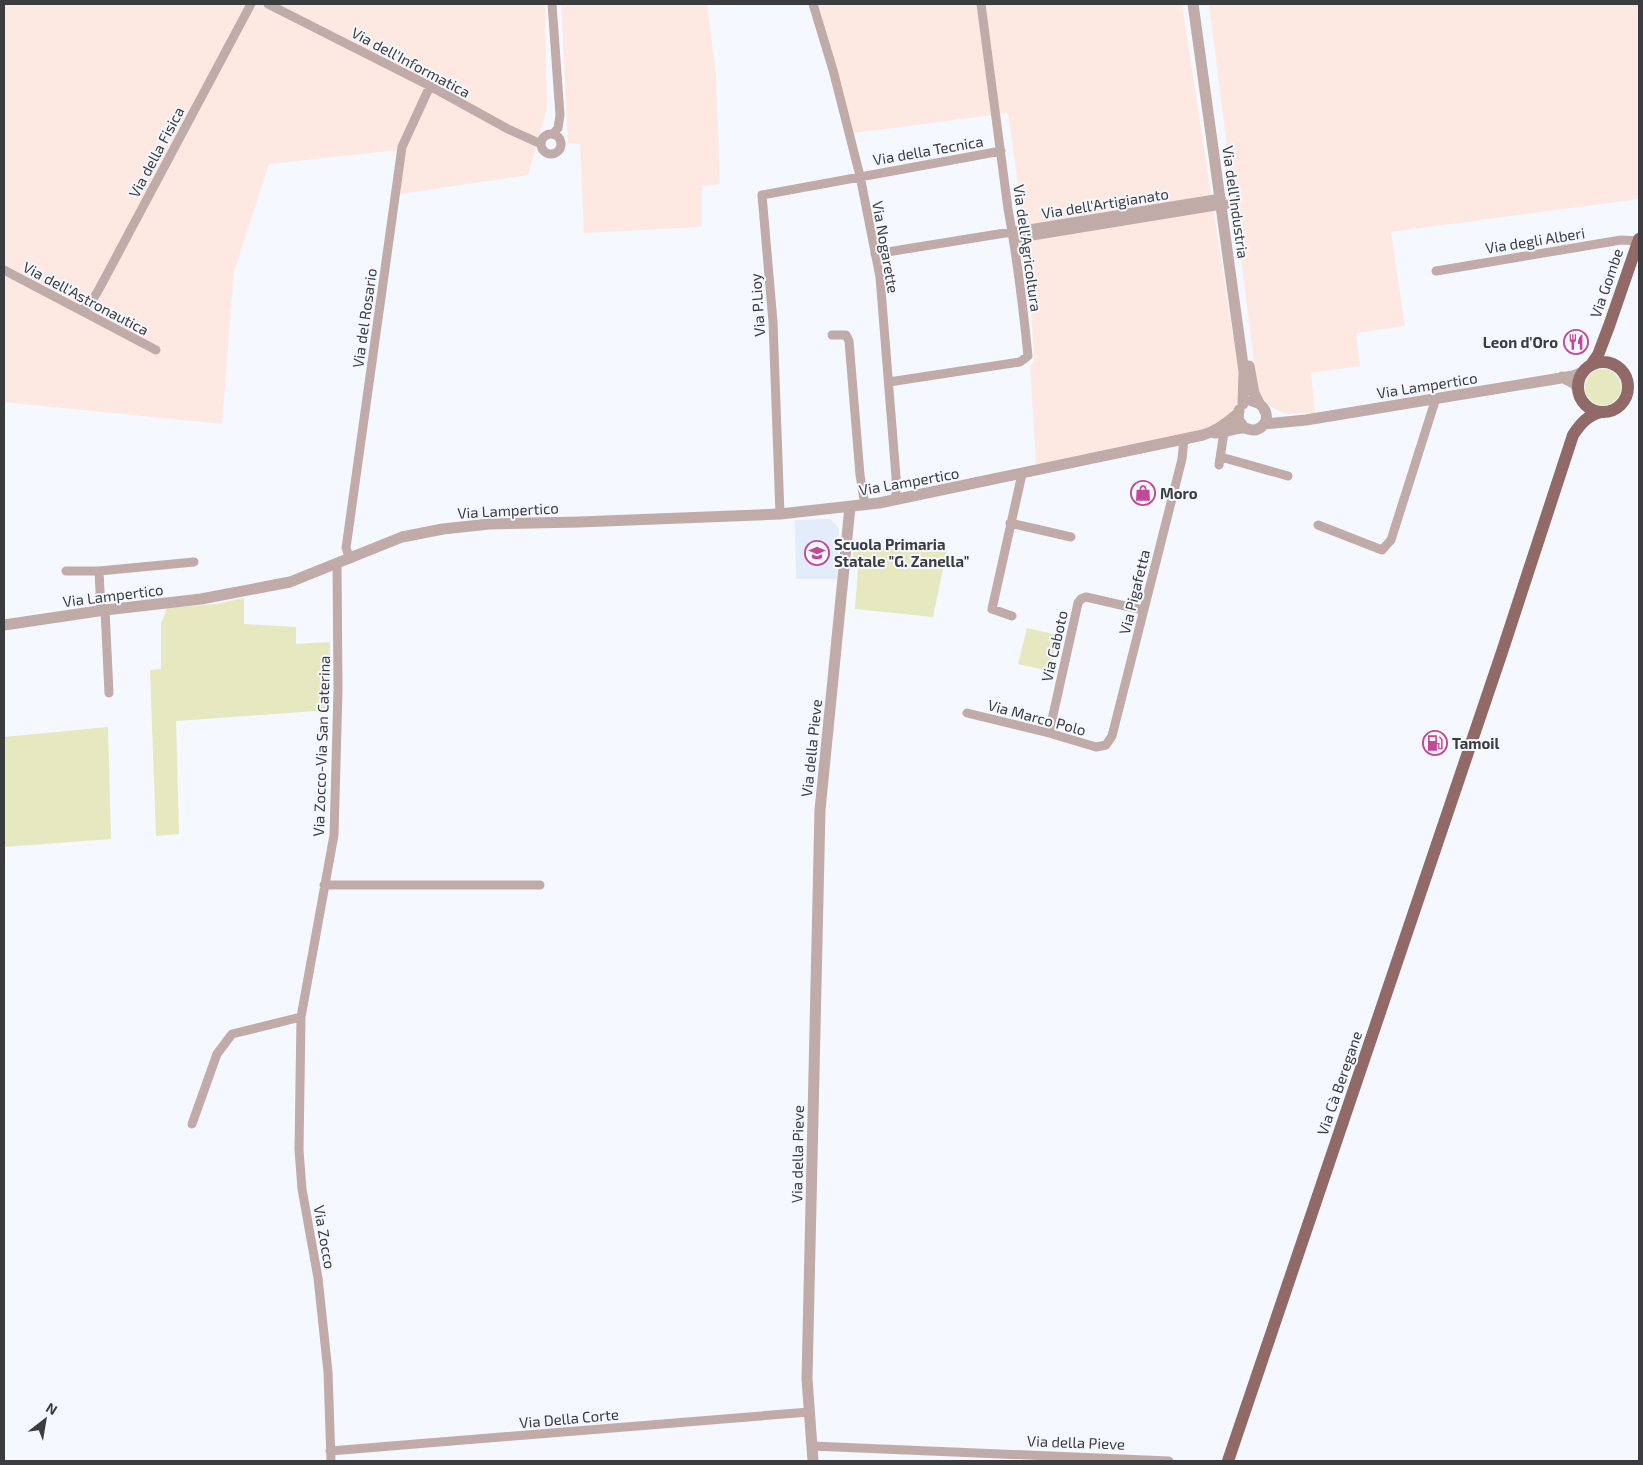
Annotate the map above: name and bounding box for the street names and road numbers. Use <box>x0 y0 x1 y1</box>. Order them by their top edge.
street label: Via dell'Informatica <box>349 23 473 101</box>
street label: Via della Fisica <box>125 103 187 201</box>
street label: Via della Tecnica <box>871 131 985 169</box>
street label: Via dell'Industria <box>1219 144 1253 260</box>
street label: Via dell'Agricoltura <box>1010 183 1046 313</box>
street label: Via dell'Artigianato <box>1040 184 1170 222</box>
street label: Via Nogarette <box>869 199 903 295</box>
street label: Via degli Alberi <box>1484 223 1586 257</box>
street label: Via Gombe <box>1586 246 1626 320</box>
street label: Via dell'Astronautica <box>20 257 152 339</box>
street label: Via del Rosario <box>348 267 380 369</box>
street label: Via P.Lioy <box>746 273 768 337</box>
street label: Via Lampertico <box>1375 368 1479 402</box>
street label: Via Lampertico <box>857 463 961 499</box>
street label: Via Lampertico <box>457 498 559 522</box>
street label: Via Pigafetta <box>1115 548 1153 636</box>
street label: Via Lampertico <box>62 580 164 610</box>
street label: Via Caboto <box>1037 609 1071 683</box>
street label: Via Zocco-Via San Caterina <box>309 655 333 837</box>
street label: Via Marco Polo <box>986 695 1088 739</box>
street label: Via della Pieve <box>797 698 825 798</box>
street label: Via Cà Beregane <box>1313 1028 1365 1138</box>
street label: Via della Pieve <box>787 1105 807 1203</box>
street label: Via Zocco <box>311 1204 339 1270</box>
street label: Via Della Corte <box>519 1405 619 1431</box>
street label: Via della Pieve <box>1027 1431 1125 1453</box>

